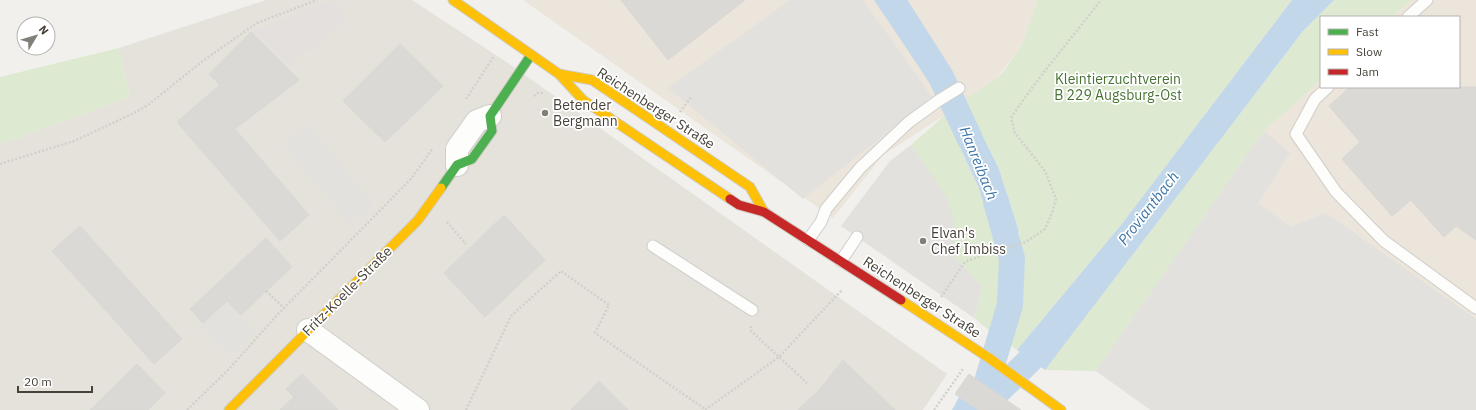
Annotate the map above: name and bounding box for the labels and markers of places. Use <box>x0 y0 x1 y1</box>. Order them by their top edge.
place label: Betender Bergmann <box>553 96 618 130</box>
marker: Betender Bergmann <box>540 108 550 118</box>
place label: Elvan's Chef Imbiss <box>931 224 1006 258</box>
marker: Elvan's Chef Imbiss <box>918 236 928 246</box>

